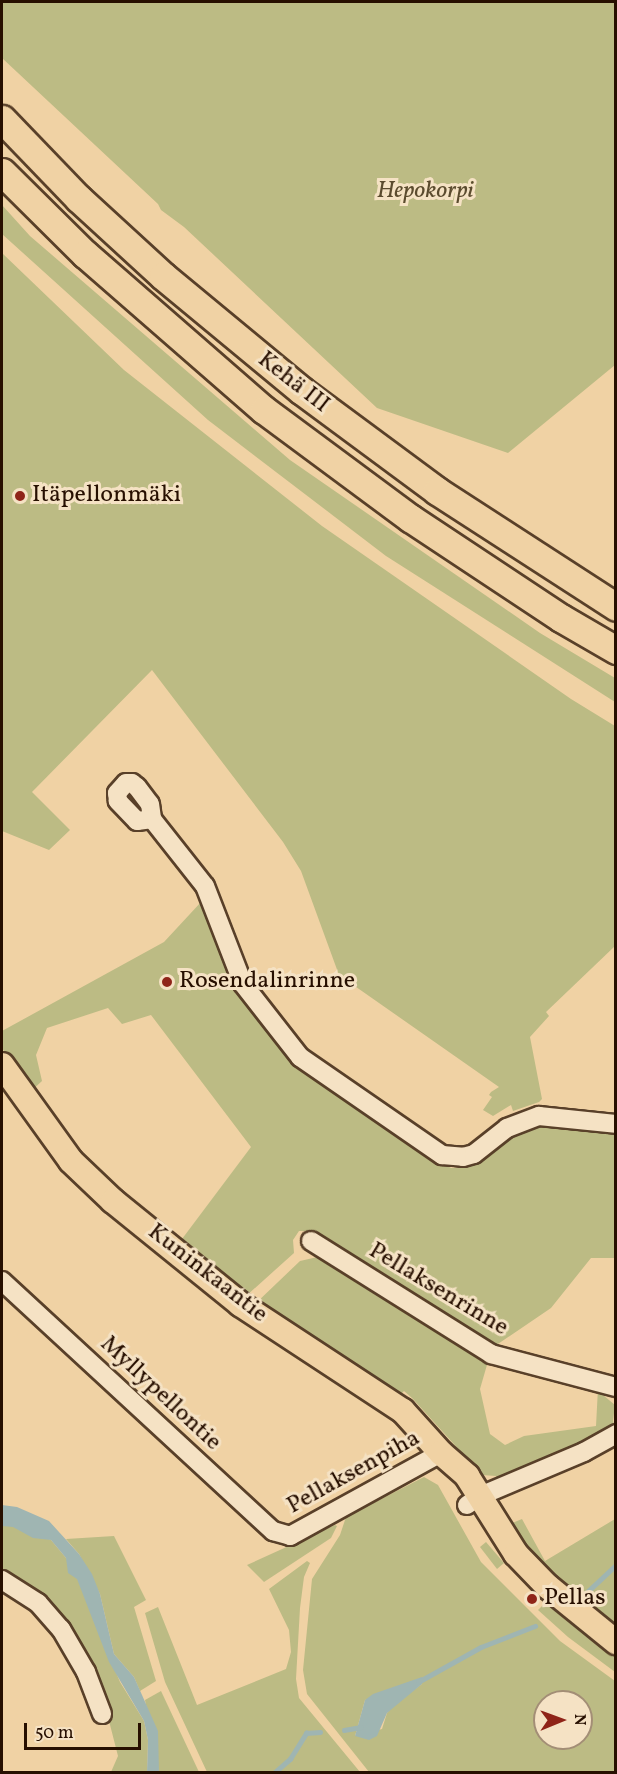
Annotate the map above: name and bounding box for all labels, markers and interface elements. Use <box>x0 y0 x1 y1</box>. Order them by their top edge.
park label: Hepokorpi <box>377 178 473 206</box>
street label: Kehä III <box>251 346 335 420</box>
place label: Itäpellonmäki <box>32 482 181 510</box>
marker: Itäpellonmäki <box>13 489 27 503</box>
place label: Rosendalinrinne <box>179 968 355 996</box>
marker: Rosendalinrinne <box>160 975 174 989</box>
street label: Kuninkaantie <box>141 1218 273 1330</box>
street label: Pellaksenrinne <box>363 1237 513 1343</box>
street label: Myllypellontie <box>93 1331 227 1457</box>
street label: Pellaksenpiha <box>283 1425 425 1521</box>
place label: Pellas <box>544 1585 605 1613</box>
marker: Pellas <box>525 1592 539 1606</box>
north arrow <box>533 1690 593 1750</box>
scale bar <box>27 1711 144 1749</box>
text: N <box>568 1714 590 1726</box>
text: 50 m <box>35 1721 74 1746</box>

